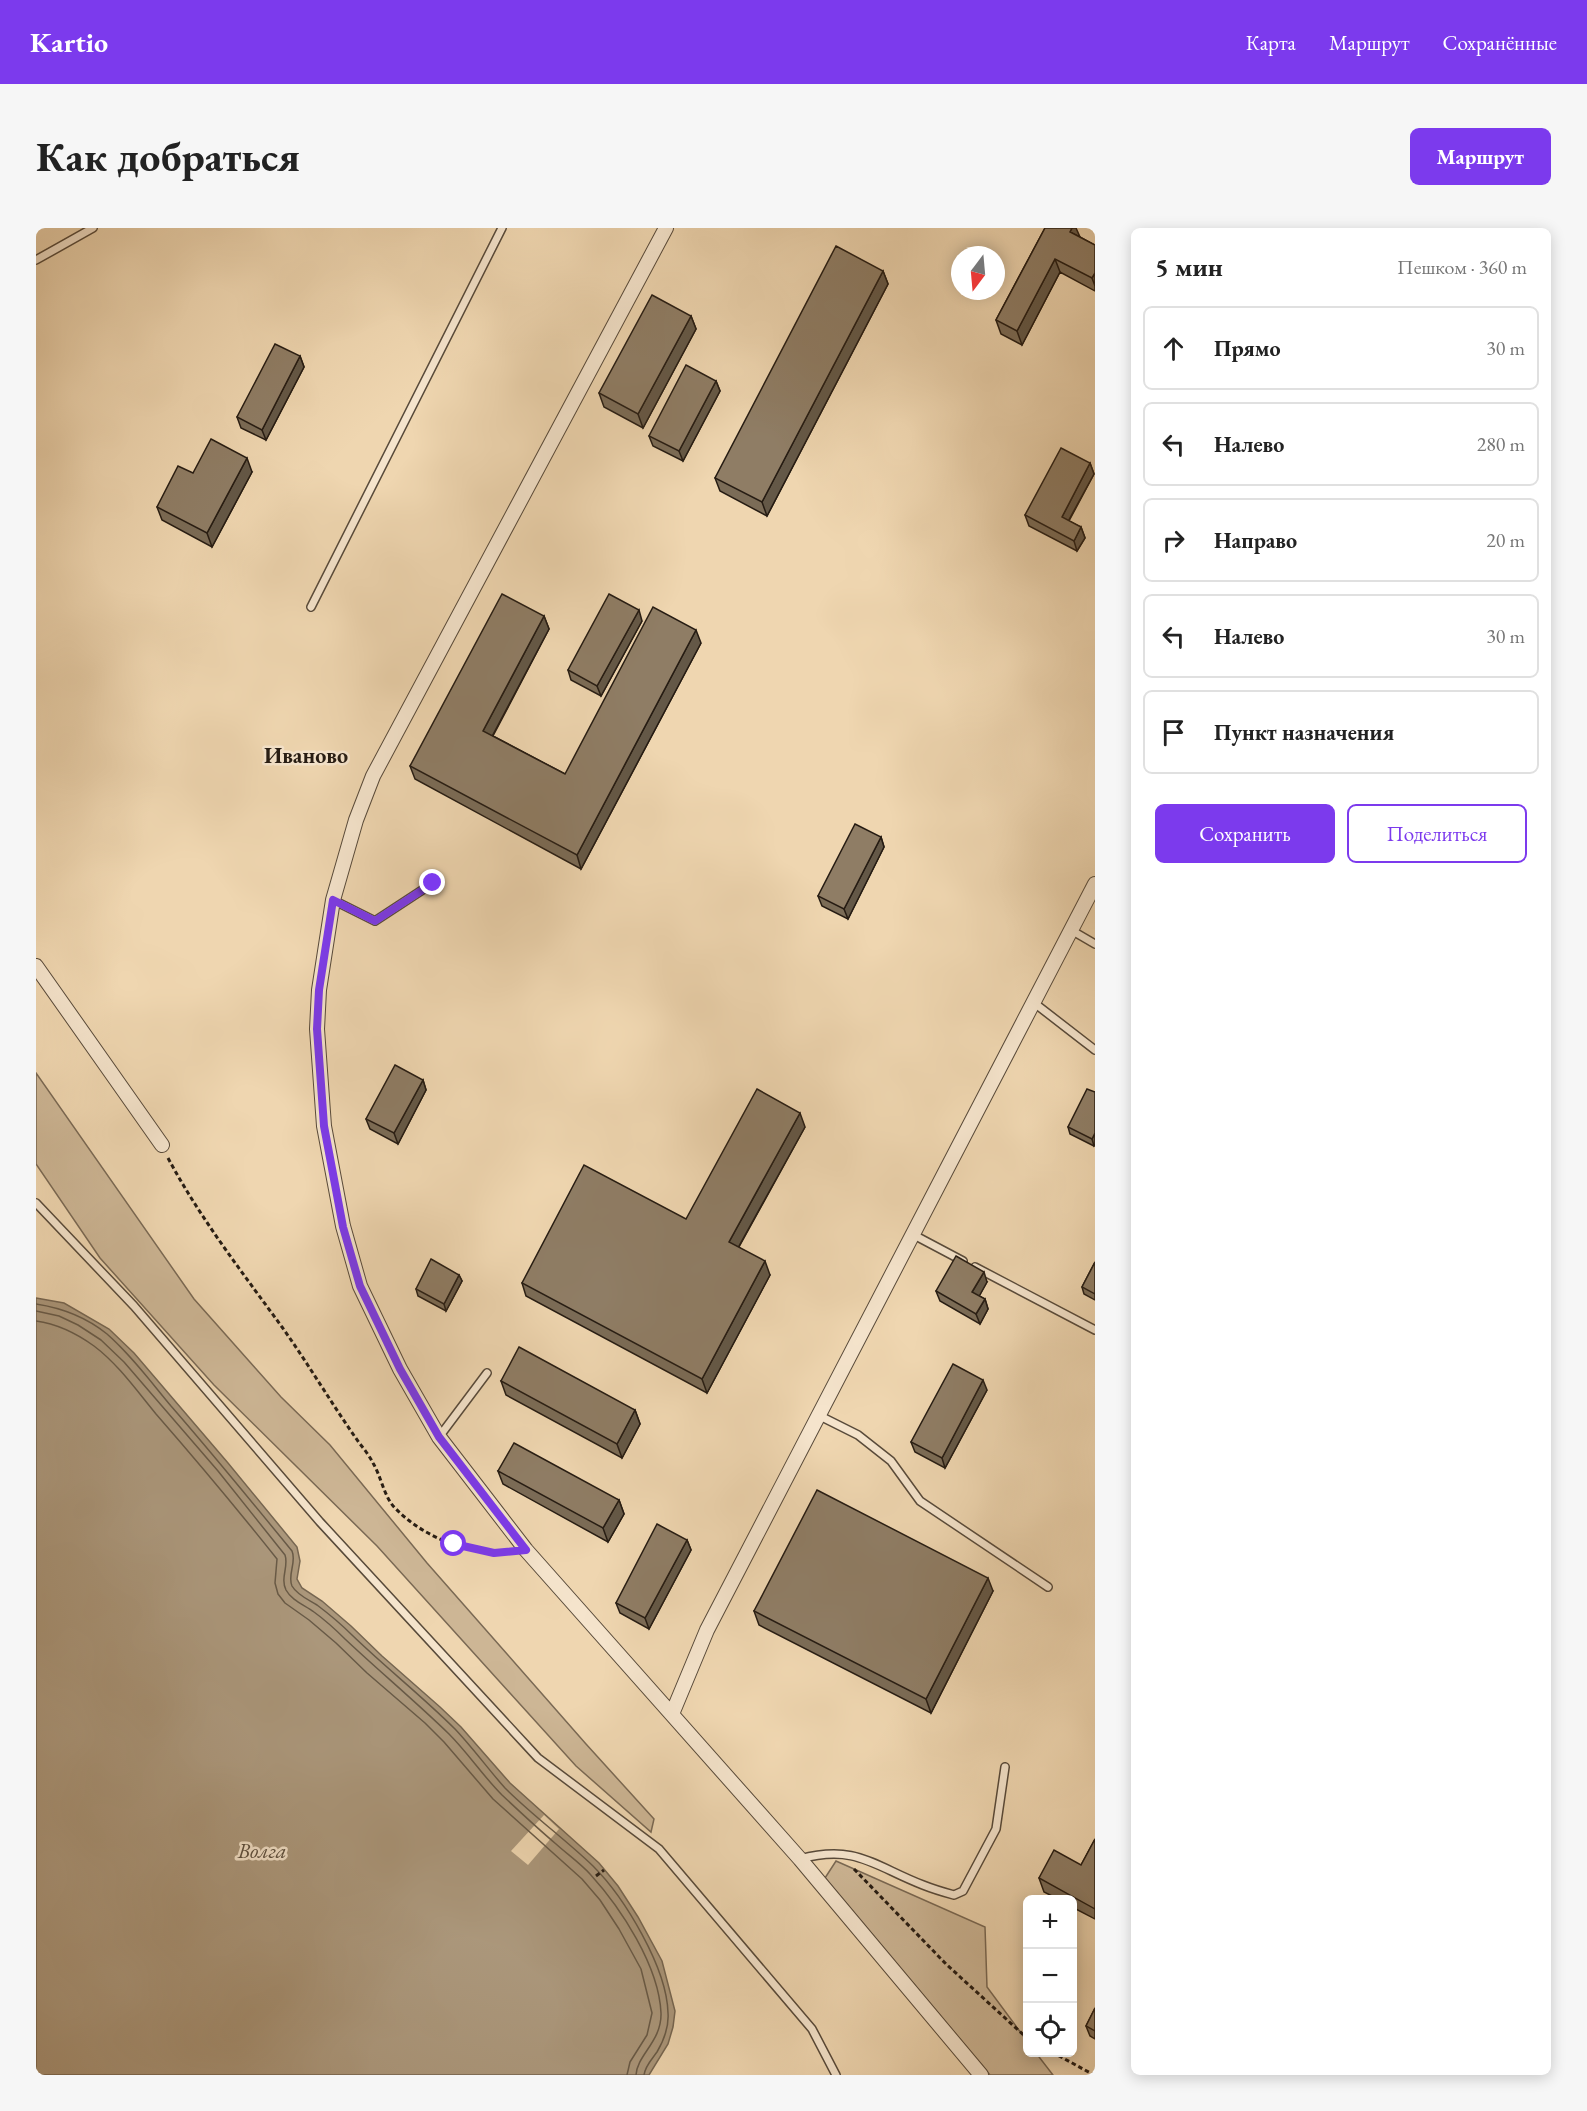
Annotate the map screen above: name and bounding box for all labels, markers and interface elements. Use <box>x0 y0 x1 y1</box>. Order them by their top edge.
text: Kartio <box>30 24 108 60</box>
text: Карта <box>1246 29 1296 56</box>
text: Маршрут <box>1329 29 1410 56</box>
text: Сохранённые <box>1443 29 1557 56</box>
button: Маршрут <box>1410 128 1551 185</box>
text: Как добраться <box>36 129 300 184</box>
north arrow <box>951 246 1005 300</box>
text: 5 мин <box>1155 250 1223 284</box>
text: Пешком · 360 m <box>1397 254 1527 280</box>
icon: ahead <box>1157 332 1190 365</box>
text: Прямо <box>1214 334 1281 363</box>
text: 30 m <box>1486 335 1525 361</box>
icon: left <box>1157 428 1190 461</box>
text: Налево <box>1214 430 1284 459</box>
text: 280 m <box>1477 431 1525 457</box>
icon: right <box>1157 524 1190 557</box>
text: Направо <box>1214 526 1297 555</box>
text: 20 m <box>1486 527 1525 553</box>
icon: left <box>1157 620 1190 653</box>
text: Налево <box>1214 622 1284 651</box>
text: 30 m <box>1486 623 1525 649</box>
icon: arrive <box>1157 716 1190 749</box>
text: Пункт назначения <box>1214 718 1394 747</box>
district label: Иваново <box>264 741 348 770</box>
button: Сохранить <box>1155 804 1335 863</box>
button: Поделиться <box>1347 804 1527 863</box>
route end <box>419 869 445 895</box>
route start <box>440 1530 466 1556</box>
water label: Волга <box>236 1836 287 1865</box>
map controls <box>1023 1895 1077 2057</box>
button: + <box>1023 1895 1077 1949</box>
button: − <box>1023 1949 1077 2003</box>
button: locate <box>1023 2003 1077 2057</box>

